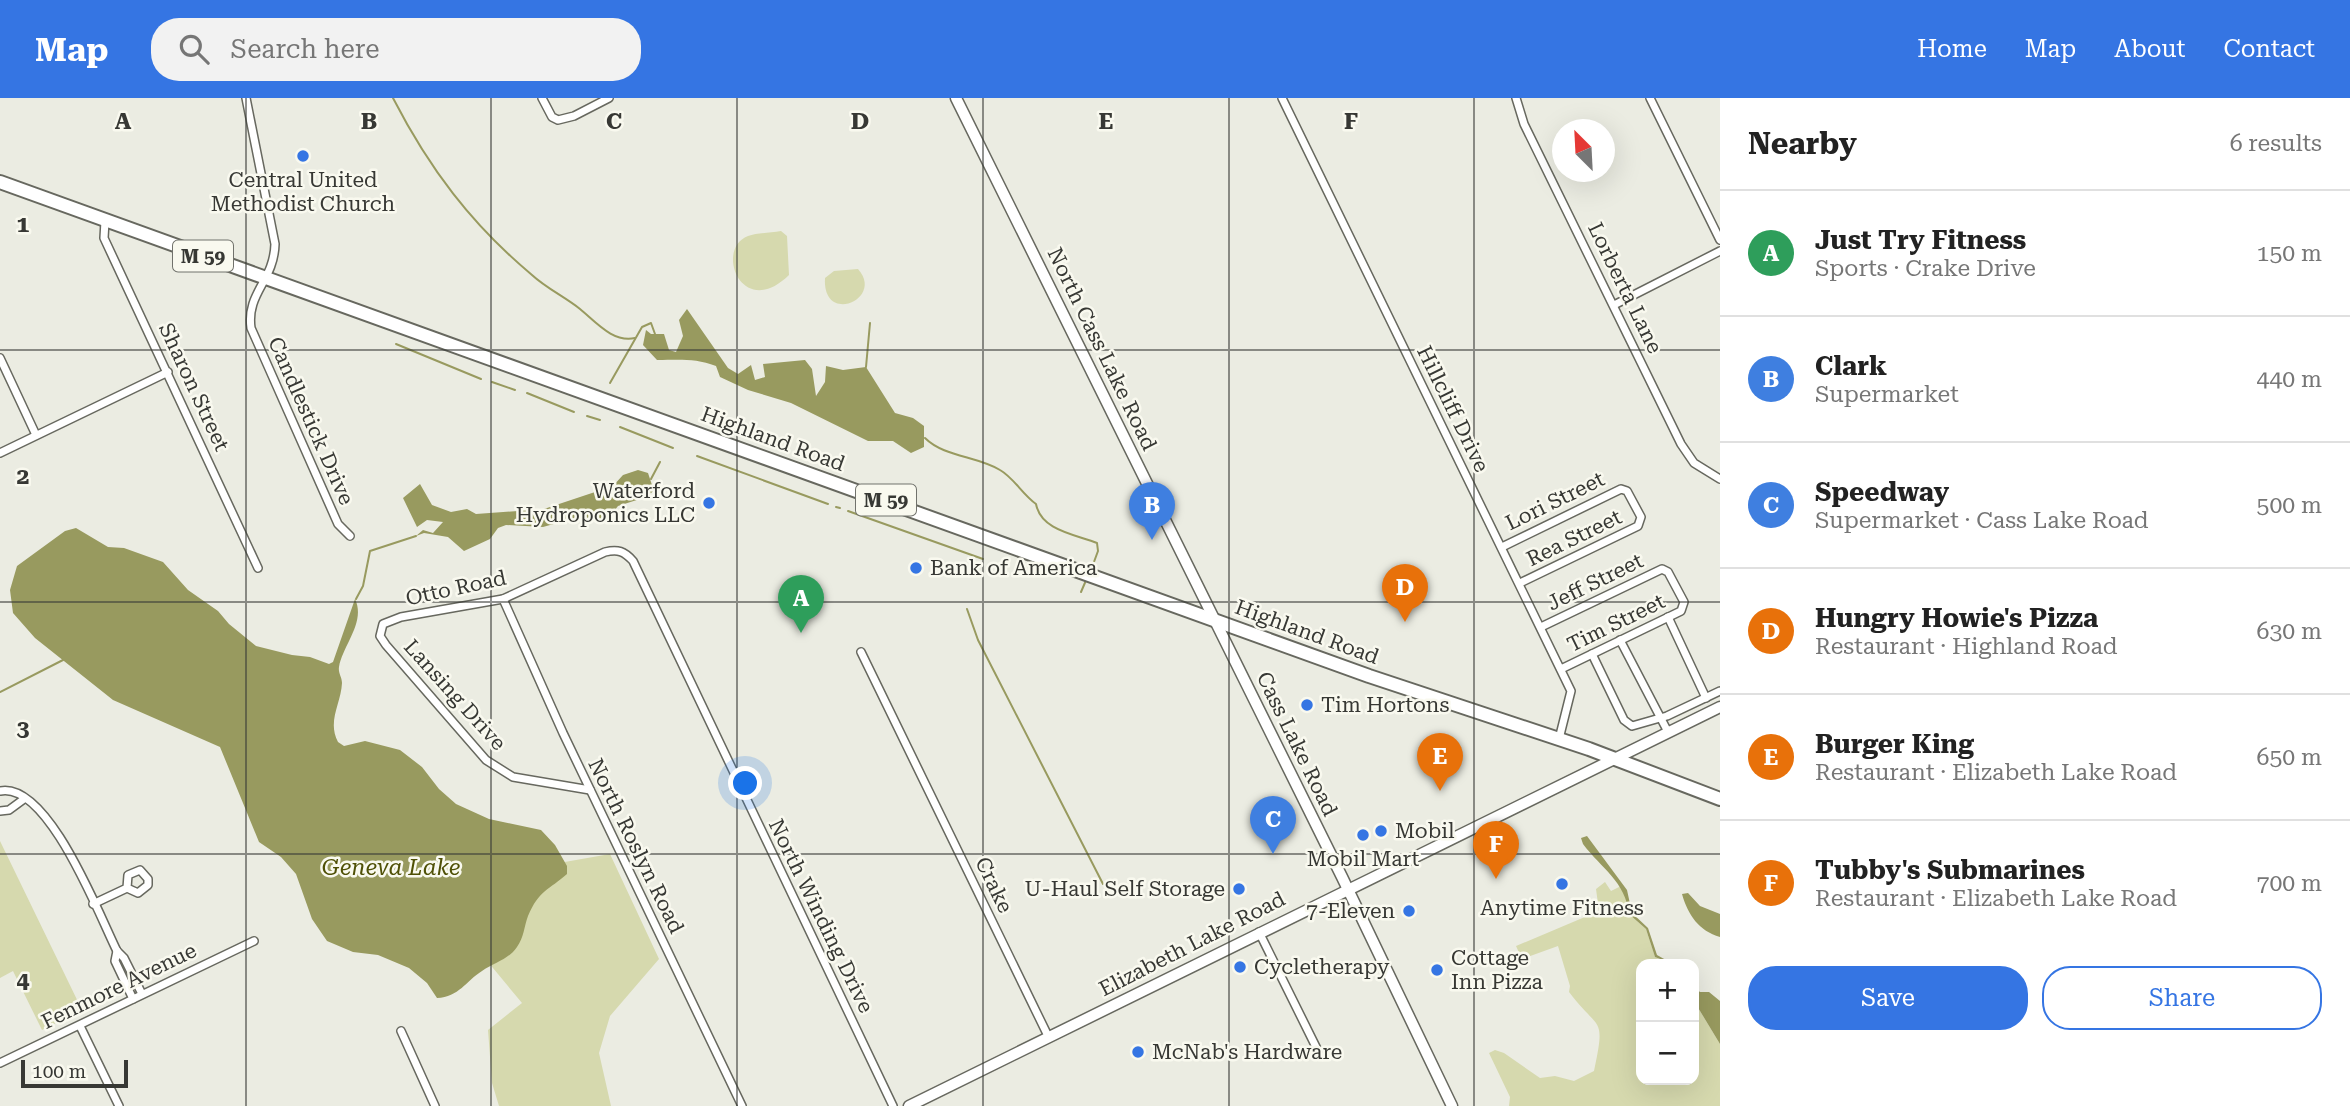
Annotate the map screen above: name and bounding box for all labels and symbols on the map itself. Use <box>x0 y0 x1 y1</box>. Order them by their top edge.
text: A <box>115 108 132 135</box>
text: B <box>361 108 377 135</box>
text: C <box>606 108 622 135</box>
text: D <box>851 108 869 135</box>
text: E <box>1099 108 1113 135</box>
text: F <box>1344 108 1358 135</box>
north arrow <box>1552 119 1615 182</box>
marker: Central United Methodist Church <box>295 148 311 164</box>
place label: Central United Methodist Church <box>211 168 396 216</box>
text: 1 <box>17 211 30 238</box>
street label: Lorberta Lane <box>1583 219 1667 357</box>
road number: M 59 <box>173 240 233 272</box>
street label: North Cass Lake Road <box>1042 244 1162 455</box>
street label: Sharon Street <box>154 319 234 455</box>
street label: Candlestick Drive <box>263 333 359 509</box>
street label: Hillcliff Drive <box>1412 342 1494 476</box>
street label: Highland Road <box>698 402 849 476</box>
text: 2 <box>17 463 29 490</box>
street label: Lori Street <box>1502 467 1608 535</box>
place label: Waterford Hydroponics LLC <box>516 479 696 527</box>
pin: B <box>1129 482 1175 540</box>
road number: M 59 <box>856 484 916 516</box>
marker: Waterford Hydroponics LLC <box>701 495 717 511</box>
street label: Rea Street <box>1523 505 1626 571</box>
street label: Jeff Street <box>1543 548 1647 616</box>
place label: Bank of America <box>930 556 1098 580</box>
marker: Bank of America <box>908 560 924 576</box>
pin: D <box>1382 564 1428 622</box>
street label: Otto Road <box>403 566 509 610</box>
pin: A <box>778 575 824 633</box>
street label: Tim Street <box>1563 589 1669 657</box>
street label: Highland Road <box>1232 595 1383 669</box>
street label: Lansing Drive <box>399 635 511 755</box>
street label: Cass Lake Road <box>1251 668 1343 820</box>
place label: Tim Hortons <box>1321 693 1449 717</box>
marker: Tim Hortons <box>1299 697 1315 713</box>
text: 3 <box>17 715 30 742</box>
pin: E <box>1417 733 1463 791</box>
street label: North Roslyn Road <box>583 755 689 938</box>
your location <box>728 766 762 800</box>
pin: C <box>1250 796 1296 854</box>
street label: North Winding Drive <box>764 815 878 1017</box>
place label: Mobil <box>1395 819 1455 843</box>
pin: F <box>1473 821 1519 879</box>
marker: Mobil <box>1373 823 1389 839</box>
marker: Mobil Mart <box>1355 827 1371 843</box>
place label: Mobil Mart <box>1307 847 1420 871</box>
street label: Crake <box>970 853 1018 917</box>
water label: Geneva Lake <box>322 854 460 881</box>
marker: Anytime Fitness <box>1554 876 1570 892</box>
place label: U-Haul Self Storage <box>1024 877 1225 901</box>
marker: U-Haul Self Storage <box>1231 881 1247 897</box>
street label: Elizabeth Lake Road <box>1095 886 1289 1001</box>
place label: Anytime Fitness <box>1480 896 1644 920</box>
place label: 7-Eleven <box>1306 899 1395 923</box>
marker: 7-Eleven <box>1401 903 1417 919</box>
street label: Fenmore Avenue <box>38 938 200 1034</box>
place label: Cottage Inn Pizza <box>1451 946 1543 994</box>
place label: Cycletherapy <box>1254 955 1390 979</box>
marker: Cycletherapy <box>1232 959 1248 975</box>
marker: Cottage Inn Pizza <box>1429 962 1445 978</box>
text: 4 <box>17 967 30 994</box>
place label: McNab's Hardware <box>1152 1040 1342 1064</box>
marker: McNab's Hardware <box>1130 1044 1146 1060</box>
scale bar <box>21 1057 128 1089</box>

